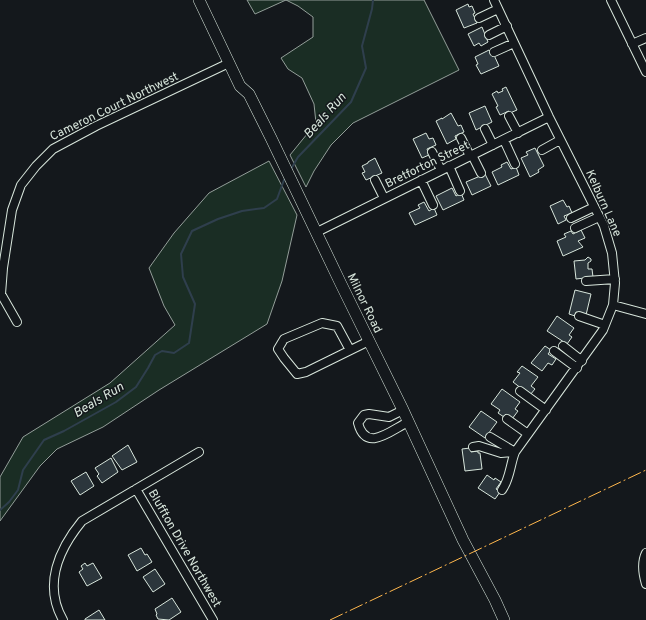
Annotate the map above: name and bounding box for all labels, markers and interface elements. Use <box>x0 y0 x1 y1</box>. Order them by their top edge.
street label: Cameron Court Northwest <box>48 69 181 145</box>
water label: Beals Run <box>301 90 350 142</box>
street label: Bretforton Street <box>383 138 472 192</box>
street label: Kelburn Lane <box>581 167 625 239</box>
street label: Milnor Road <box>343 271 385 336</box>
water label: Beals Run <box>71 379 127 422</box>
street label: Bluffton Drive Northwest <box>144 487 224 610</box>

